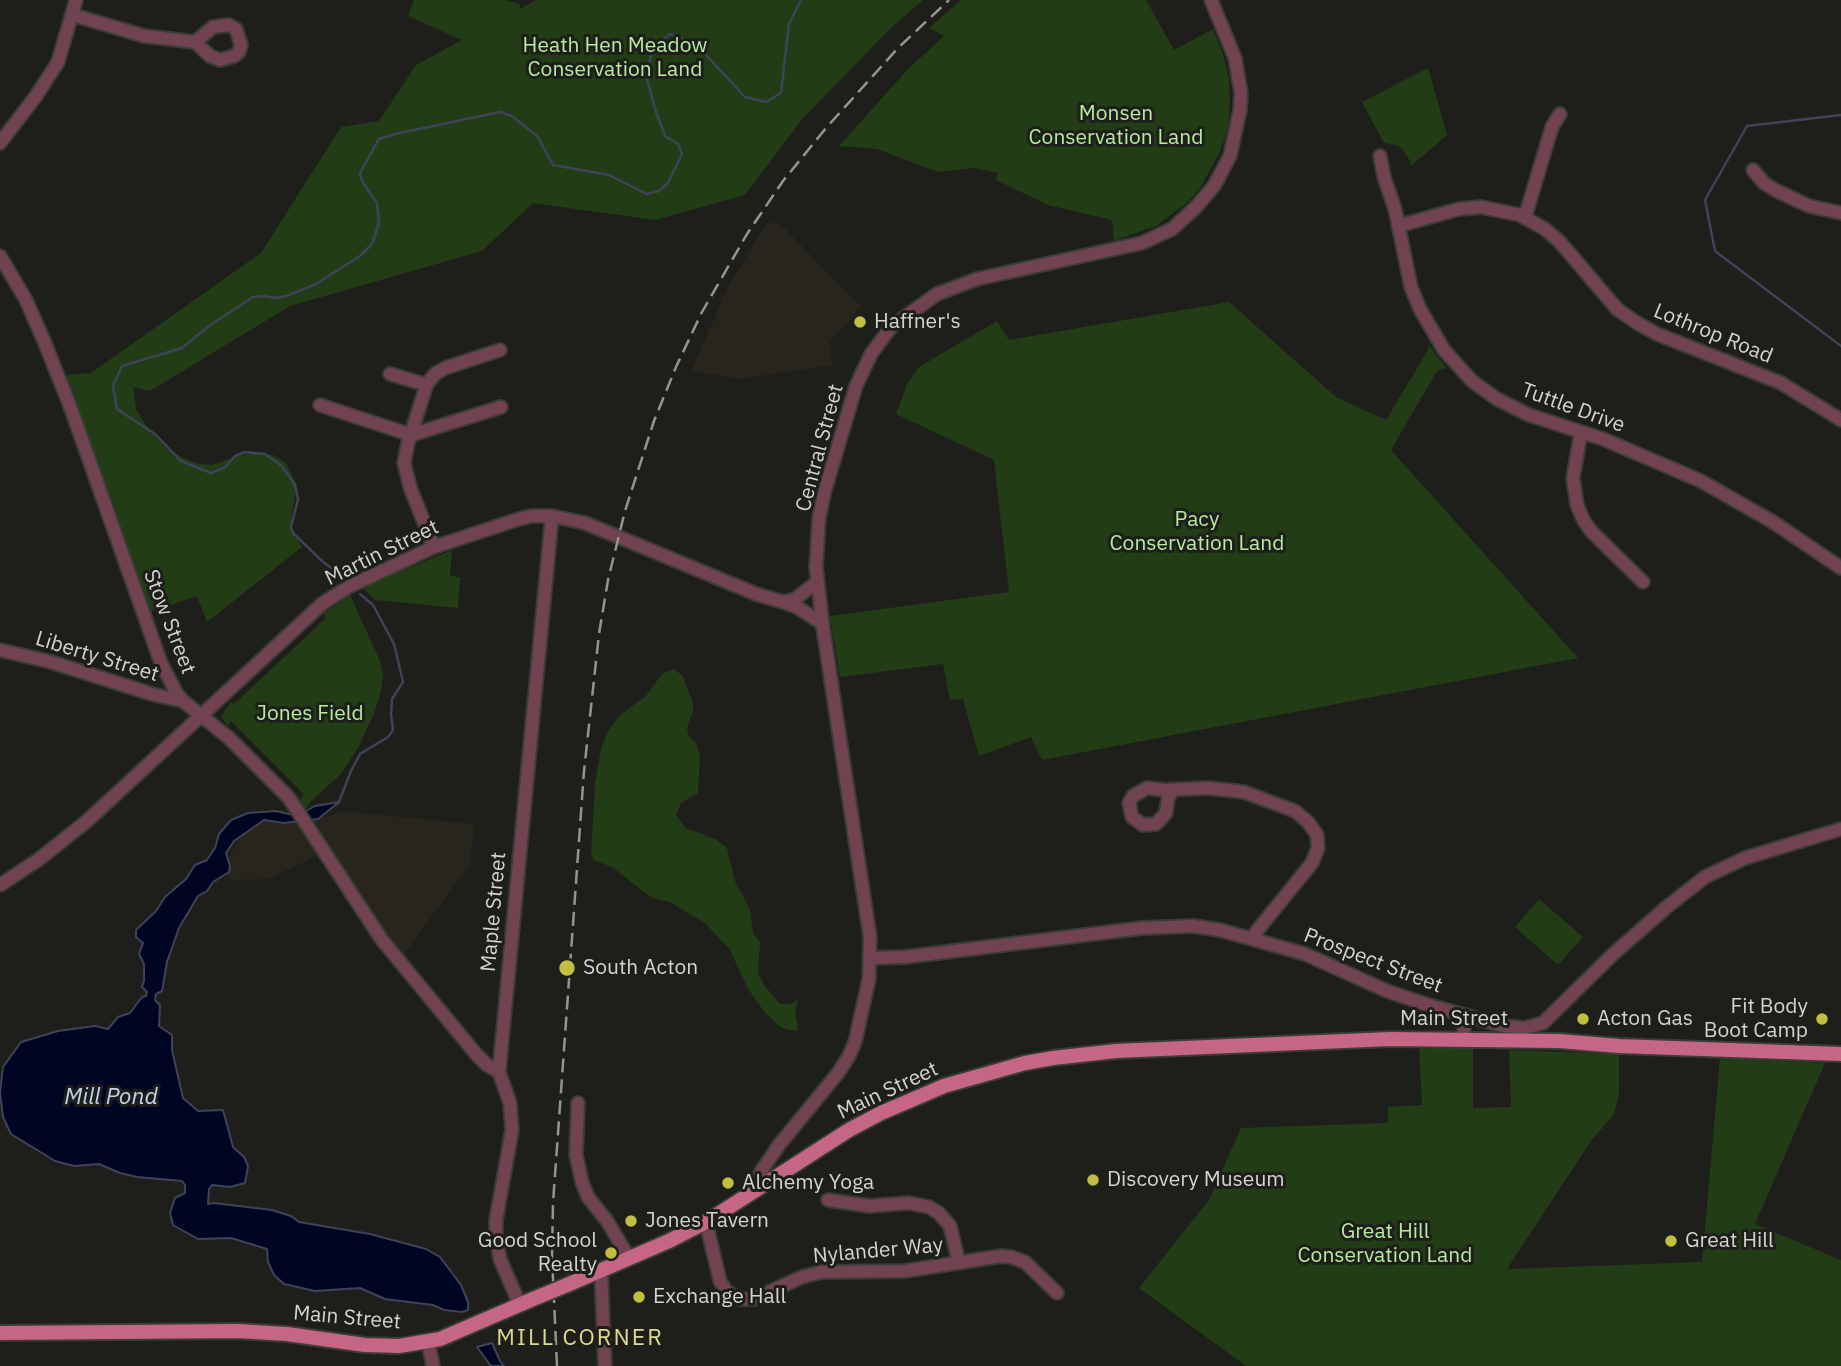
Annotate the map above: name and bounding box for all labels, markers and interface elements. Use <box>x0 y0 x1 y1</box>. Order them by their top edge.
park label: Heath Hen Meadow Conservation Land <box>523 33 707 83</box>
park label: Monsen Conservation Land <box>1029 101 1203 151</box>
street label: Lothrop Road <box>1650 299 1776 369</box>
place label: Haffner's <box>874 309 961 335</box>
marker: Haffner's <box>852 314 868 330</box>
street label: Tuttle Drive <box>1518 378 1628 438</box>
street label: Central Street <box>791 381 849 515</box>
park label: Pacy Conservation Land <box>1110 507 1284 557</box>
street label: Martin Street <box>321 515 443 591</box>
street label: Stow Street <box>138 566 200 678</box>
street label: Liberty Street <box>32 626 162 688</box>
park label: Jones Field <box>256 701 364 727</box>
street label: Maple Street <box>476 851 512 973</box>
street label: Prospect Street <box>1300 923 1446 999</box>
place label: South Acton <box>583 955 698 981</box>
marker: South Acton <box>557 958 577 978</box>
place label: Fit Body Boot Camp <box>1704 994 1808 1044</box>
street label: Main Street <box>1400 1006 1508 1032</box>
place label: Acton Gas <box>1597 1006 1693 1032</box>
marker: Acton Gas <box>1575 1011 1591 1027</box>
marker: Fit Body Boot Camp <box>1814 1011 1830 1027</box>
street label: Main Street <box>834 1057 942 1125</box>
water label: Mill Pond <box>64 1083 158 1111</box>
place label: Discovery Museum <box>1107 1167 1285 1193</box>
place label: Alchemy Yoga <box>742 1170 874 1196</box>
marker: Discovery Museum <box>1085 1172 1101 1188</box>
marker: Alchemy Yoga <box>720 1175 736 1191</box>
place label: Jones Tavern <box>645 1208 769 1234</box>
marker: Jones Tavern <box>623 1213 639 1229</box>
park label: Great Hill Conservation Land <box>1298 1219 1472 1269</box>
place label: Good School Realty <box>478 1228 597 1278</box>
place label: Great Hill <box>1685 1228 1774 1254</box>
street label: Nylander Way <box>812 1233 944 1269</box>
marker: Great Hill <box>1663 1233 1679 1249</box>
marker: Good School Realty <box>603 1245 619 1261</box>
place label: Exchange Hall <box>653 1284 786 1310</box>
marker: Exchange Hall <box>631 1289 647 1305</box>
street label: Main Street <box>292 1301 402 1335</box>
district label: MILL CORNER <box>498 1324 662 1352</box>

